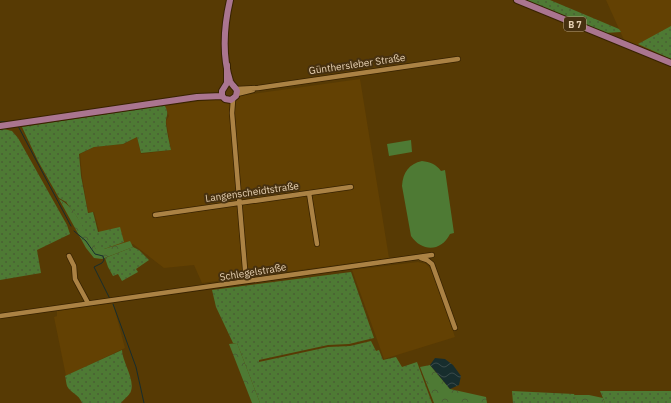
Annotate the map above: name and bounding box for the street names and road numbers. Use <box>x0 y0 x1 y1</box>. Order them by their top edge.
road number: B 7 <box>564 17 586 31</box>
street label: Günthersleber Straße <box>308 51 407 77</box>
street label: Langenscheidtstraße <box>204 179 300 205</box>
street label: Schlegelstraße <box>219 260 288 284</box>

